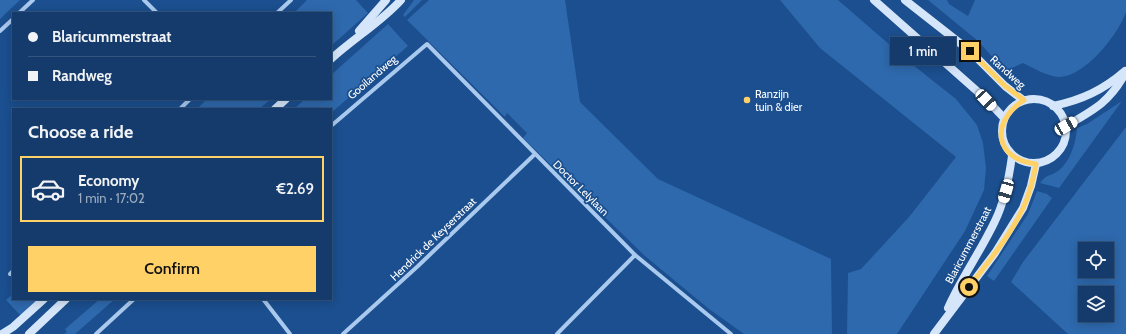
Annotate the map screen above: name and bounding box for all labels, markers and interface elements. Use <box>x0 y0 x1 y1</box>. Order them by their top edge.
text: Blaricummerstraat <box>52 28 171 46</box>
callout: 1 min <box>890 37 956 65</box>
route end <box>961 42 979 60</box>
text: 1 min <box>908 43 938 59</box>
street label: Gooilandweg <box>344 51 400 102</box>
street label: Randweg <box>987 52 1029 92</box>
text: Randweg <box>52 67 112 85</box>
place label: Ranzijn tuin & dier <box>755 87 803 114</box>
car <box>973 87 999 113</box>
marker: Ranzijn tuin & dier <box>742 95 752 105</box>
car <box>1053 115 1079 137</box>
text: Choose a ride <box>28 121 133 143</box>
street label: Doctor Lelylaan <box>550 157 612 219</box>
icon: car <box>30 171 66 207</box>
text: Economy <box>78 172 139 190</box>
car <box>997 178 1015 204</box>
text: €2.69 <box>276 180 314 198</box>
text: 1 min · 17:02 <box>78 190 145 206</box>
street label: Hendrick de Keyserstraat <box>387 194 479 284</box>
street label: Blaricummerstraat <box>942 204 994 286</box>
map controls <box>1078 242 1114 322</box>
button: locate <box>1078 242 1114 278</box>
button: Confirm <box>28 246 316 292</box>
route start <box>960 278 978 296</box>
button: layers <box>1078 286 1114 322</box>

